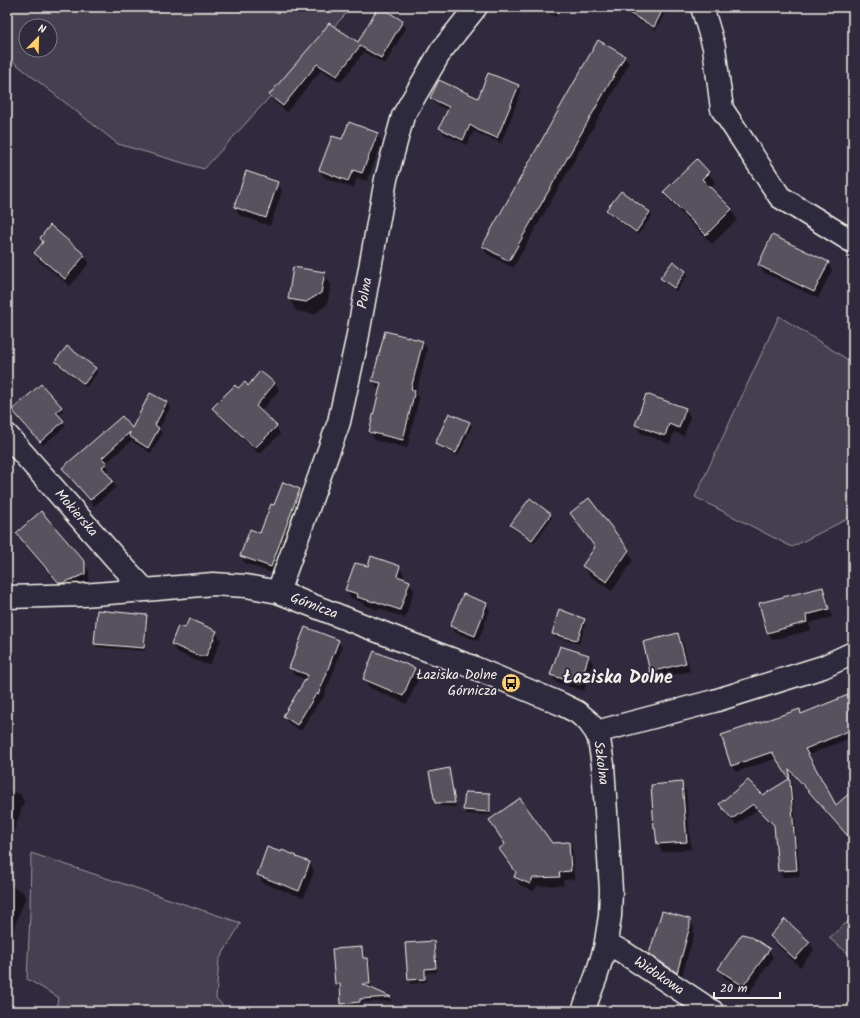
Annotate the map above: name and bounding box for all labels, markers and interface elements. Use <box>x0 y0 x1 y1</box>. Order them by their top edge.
north arrow <box>18 18 58 58</box>
text: N <box>35 20 48 39</box>
street label: Polna <box>351 276 379 310</box>
street label: Mokierska <box>49 484 103 542</box>
street label: Górnicza <box>287 587 341 625</box>
place label: Łaziska Dolne Górnicza <box>416 664 498 702</box>
district label: Łaziska Dolne <box>563 664 673 693</box>
bus stop icon: Łaziska Dolne Górnicza <box>500 672 522 694</box>
street label: Szkolna <box>587 740 615 786</box>
street label: Widokowa <box>629 951 689 1001</box>
scale bar <box>714 974 780 1000</box>
text: 20 m <box>720 979 748 998</box>

